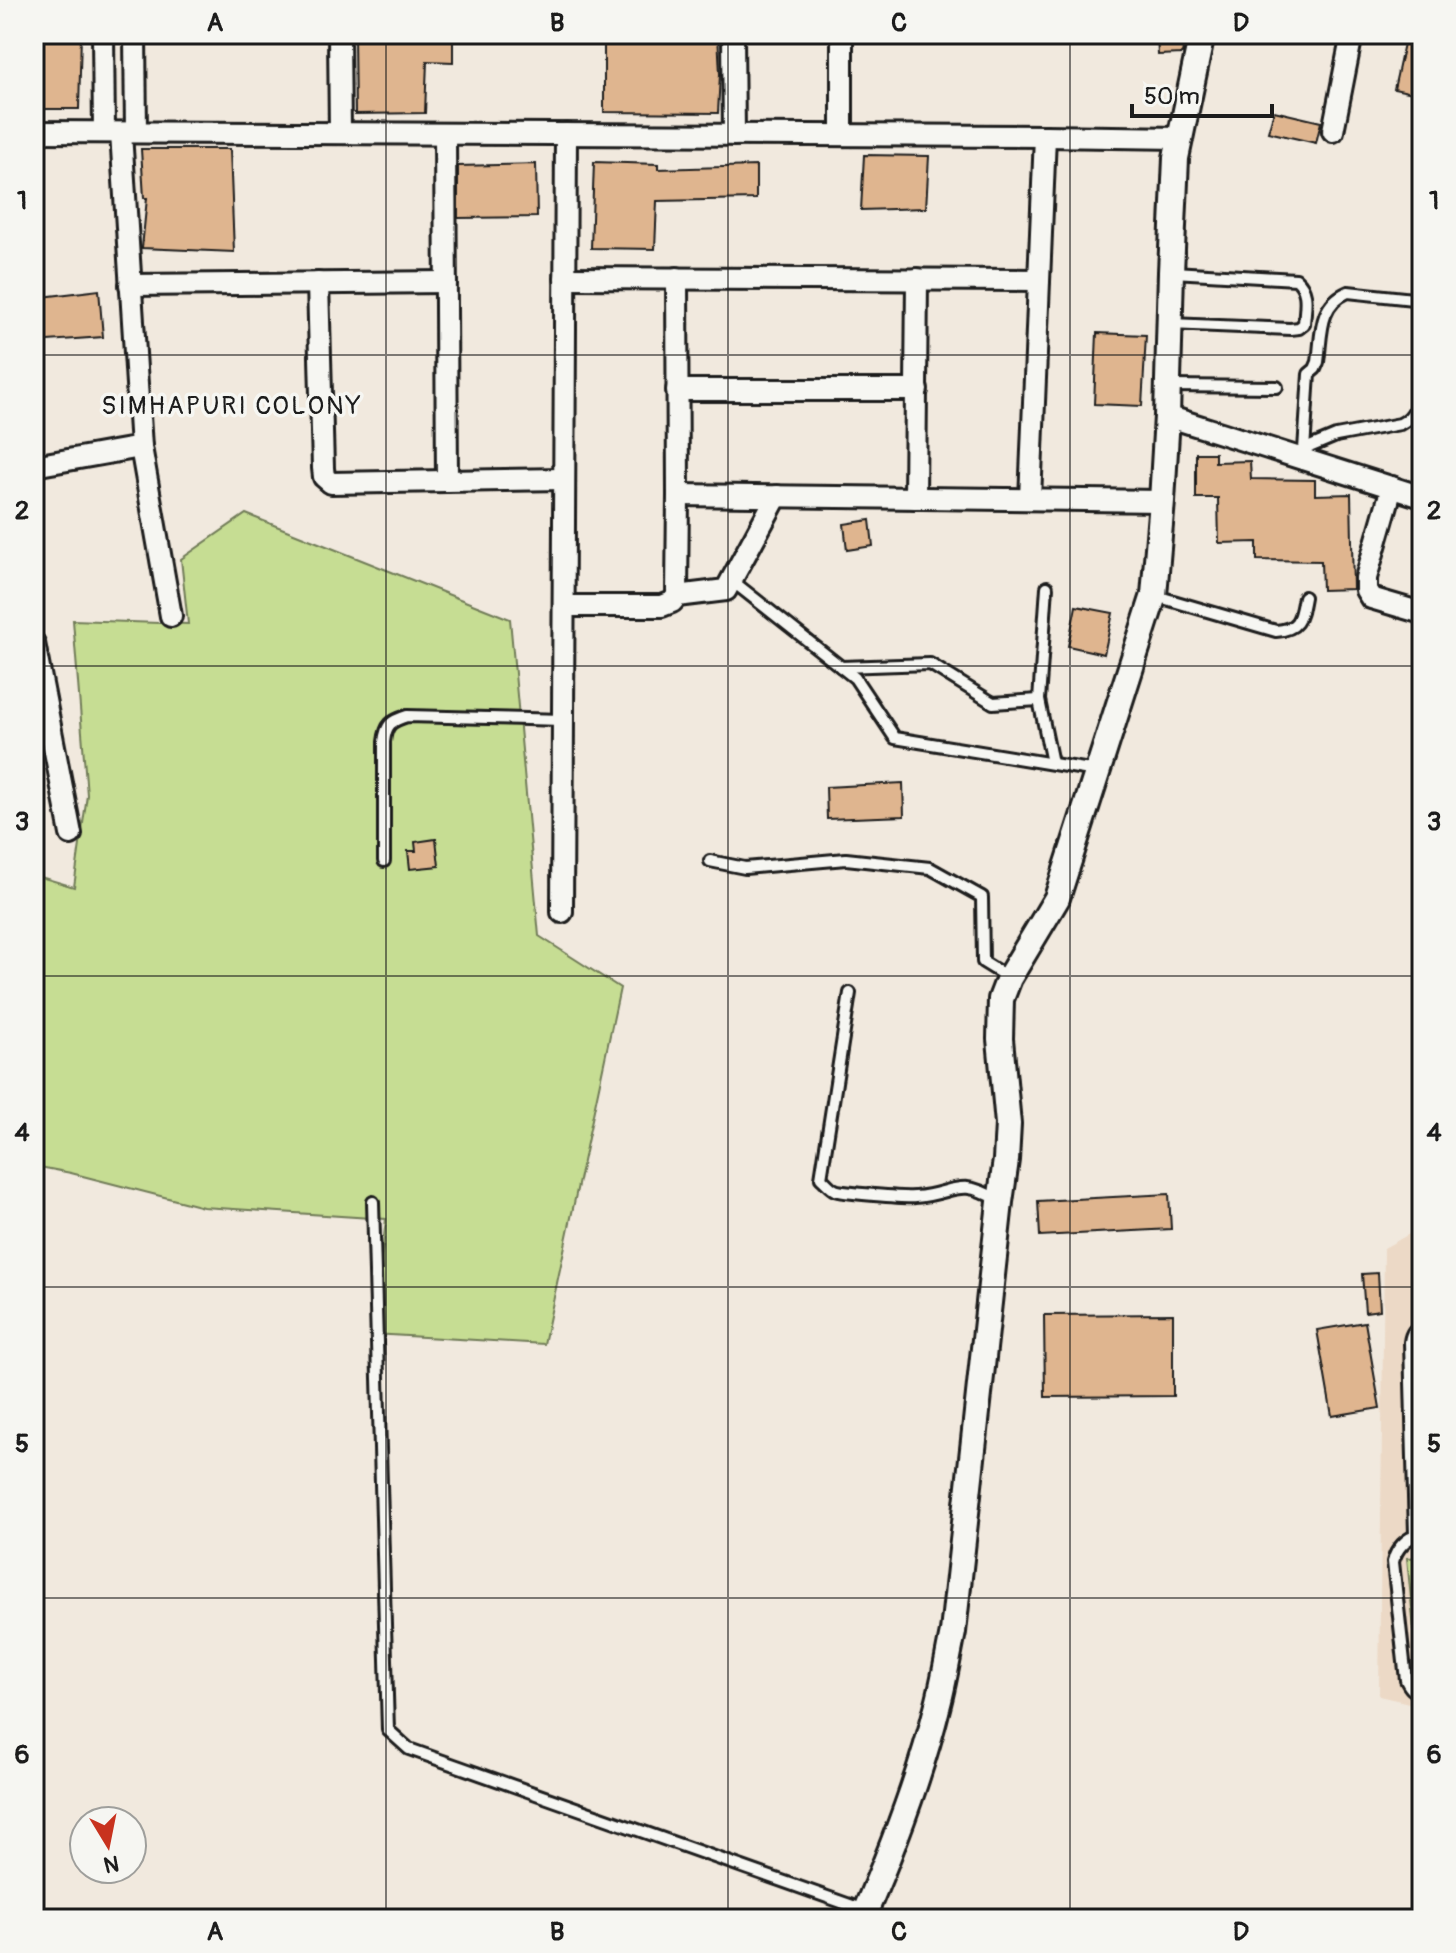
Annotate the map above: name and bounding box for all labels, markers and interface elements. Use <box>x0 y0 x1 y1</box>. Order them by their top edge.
text: A <box>207 7 224 39</box>
text: B <box>550 7 564 39</box>
text: C <box>891 7 907 39</box>
text: D <box>1233 7 1249 39</box>
scale bar <box>1132 68 1272 118</box>
text: 50 m <box>1144 82 1200 111</box>
text: 1 <box>17 185 27 217</box>
text: 1 <box>1429 185 1439 217</box>
district label: SIMHAPURI COLONY <box>101 390 363 422</box>
text: 2 <box>15 495 29 527</box>
text: 2 <box>1427 495 1441 527</box>
text: 3 <box>15 806 29 838</box>
text: 3 <box>1427 806 1441 838</box>
text: 4 <box>14 1117 30 1149</box>
text: 4 <box>1426 1117 1442 1149</box>
text: 5 <box>15 1428 29 1460</box>
text: 5 <box>1427 1428 1441 1460</box>
text: 6 <box>14 1739 30 1771</box>
text: 6 <box>1426 1739 1442 1771</box>
north arrow <box>68 1805 148 1885</box>
text: N <box>101 1849 121 1879</box>
text: A <box>207 1916 224 1948</box>
text: B <box>550 1916 564 1948</box>
text: C <box>891 1916 907 1948</box>
text: D <box>1233 1916 1249 1948</box>

